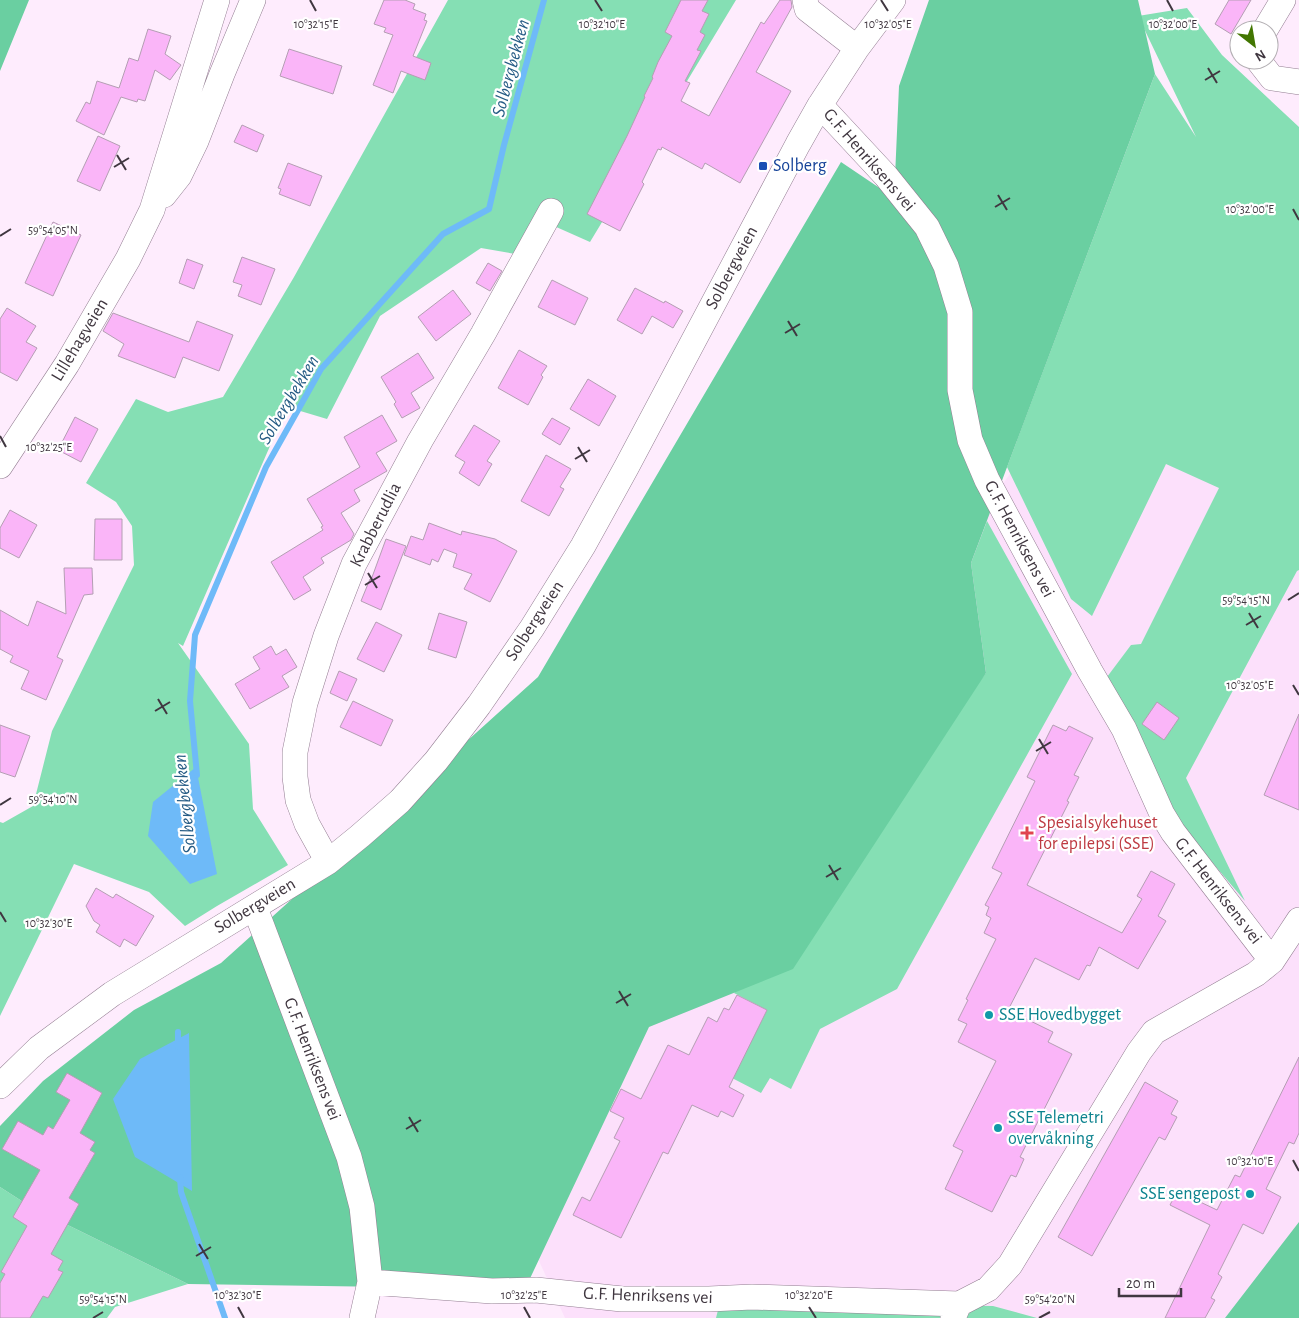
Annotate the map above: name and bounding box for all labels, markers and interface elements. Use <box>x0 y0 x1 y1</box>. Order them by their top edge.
water label: Solbergbekken <box>489 17 533 119</box>
text: 10°32'15"E <box>294 18 339 30</box>
text: 10°32'10"E <box>579 18 625 30</box>
text: 10°32'05"E <box>865 18 912 30</box>
text: 10°32'00"E <box>1149 18 1197 30</box>
north arrow <box>1229 20 1279 70</box>
text: N <box>1252 47 1268 64</box>
street label: G.F. Henriksens vei <box>820 105 918 215</box>
place label: Solberg <box>773 157 827 175</box>
marker: Solberg <box>757 160 769 172</box>
text: 10°32'00"E <box>1226 203 1274 215</box>
text: 59°54'05"N <box>28 224 78 236</box>
street label: Solbergveien <box>703 224 761 312</box>
street label: Lillehagveien <box>48 295 112 385</box>
water label: Solbergbekken <box>255 352 323 448</box>
text: 10°32'25"E <box>26 441 72 453</box>
street label: G.F. Henriksens vei <box>981 478 1057 600</box>
street label: Krabberudlia <box>347 480 405 570</box>
street label: Solbergveien <box>503 578 567 664</box>
text: 59°54'15"N <box>1222 594 1270 606</box>
text: 10°32'05"E <box>1227 679 1274 691</box>
water label: Solbergbekken <box>170 753 200 855</box>
text: 59°54'10"N <box>29 793 77 805</box>
place label: Spesialsykehuset for epilepsi (SSE) <box>1038 814 1158 853</box>
marker: Spesialsykehuset for epilepsi (SSE) <box>1020 826 1034 840</box>
street label: G.F. Henriksens vei <box>1171 834 1265 948</box>
street label: Solbergveien <box>211 875 299 937</box>
text: 10°32'30"E <box>26 917 73 929</box>
street label: G.F. Henriksens vei <box>280 995 344 1123</box>
place label: SSE Hovedbygget <box>999 1006 1121 1024</box>
marker: SSE Hovedbygget <box>983 1009 995 1021</box>
place label: SSE Telemetri overvåkning <box>1008 1109 1104 1148</box>
marker: SSE Telemetri overvåkning <box>992 1122 1004 1134</box>
text: 10°32'10"E <box>1227 1155 1273 1167</box>
place label: SSE sengepost <box>1140 1185 1240 1203</box>
marker: SSE sengepost <box>1244 1188 1256 1200</box>
scale bar <box>1119 1266 1182 1298</box>
text: 20 m <box>1126 1276 1155 1291</box>
street label: G.F. Henriksens vei <box>583 1285 713 1307</box>
text: 10°32'30"E <box>215 1289 262 1301</box>
text: 10°32'25"E <box>501 1289 547 1301</box>
text: 10°32'20"E <box>785 1289 833 1301</box>
text: 59°54'15"N <box>79 1293 127 1305</box>
text: 59°54'20"N <box>1025 1293 1075 1305</box>

